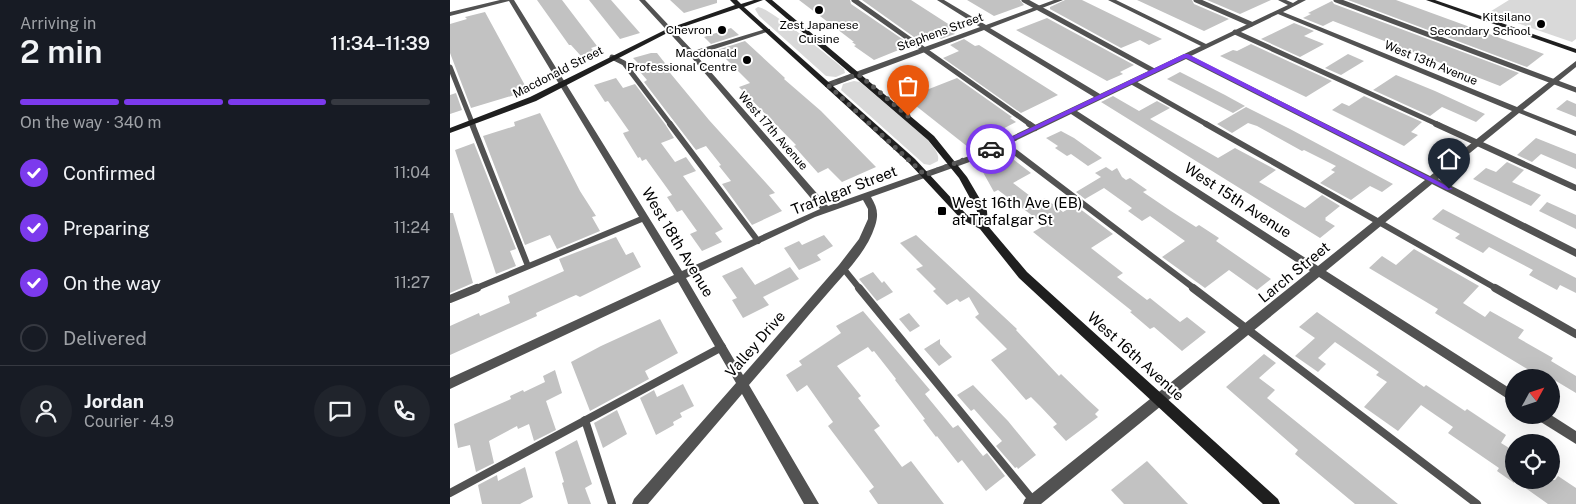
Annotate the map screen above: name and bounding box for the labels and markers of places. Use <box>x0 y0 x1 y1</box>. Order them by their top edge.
marker: Zest Japanese Cuisine <box>813 4 825 16</box>
place label: Kitsilano Secondary School <box>1429 10 1531 38</box>
place label: Zest Japanese Cuisine <box>779 18 859 46</box>
marker: Kitsilano Secondary School <box>1535 18 1547 30</box>
place label: Chevron <box>666 23 712 37</box>
marker: Chevron <box>716 24 728 36</box>
place label: Macdonald Professional Centre <box>627 46 737 74</box>
marker: Macdonald Professional Centre <box>741 54 753 66</box>
pin <box>887 65 929 116</box>
pin <box>1428 138 1470 189</box>
place label: West 16th Ave (EB) at Trafalgar St <box>952 194 1082 228</box>
marker: West 16th Ave (EB) at Trafalgar St <box>936 205 948 217</box>

